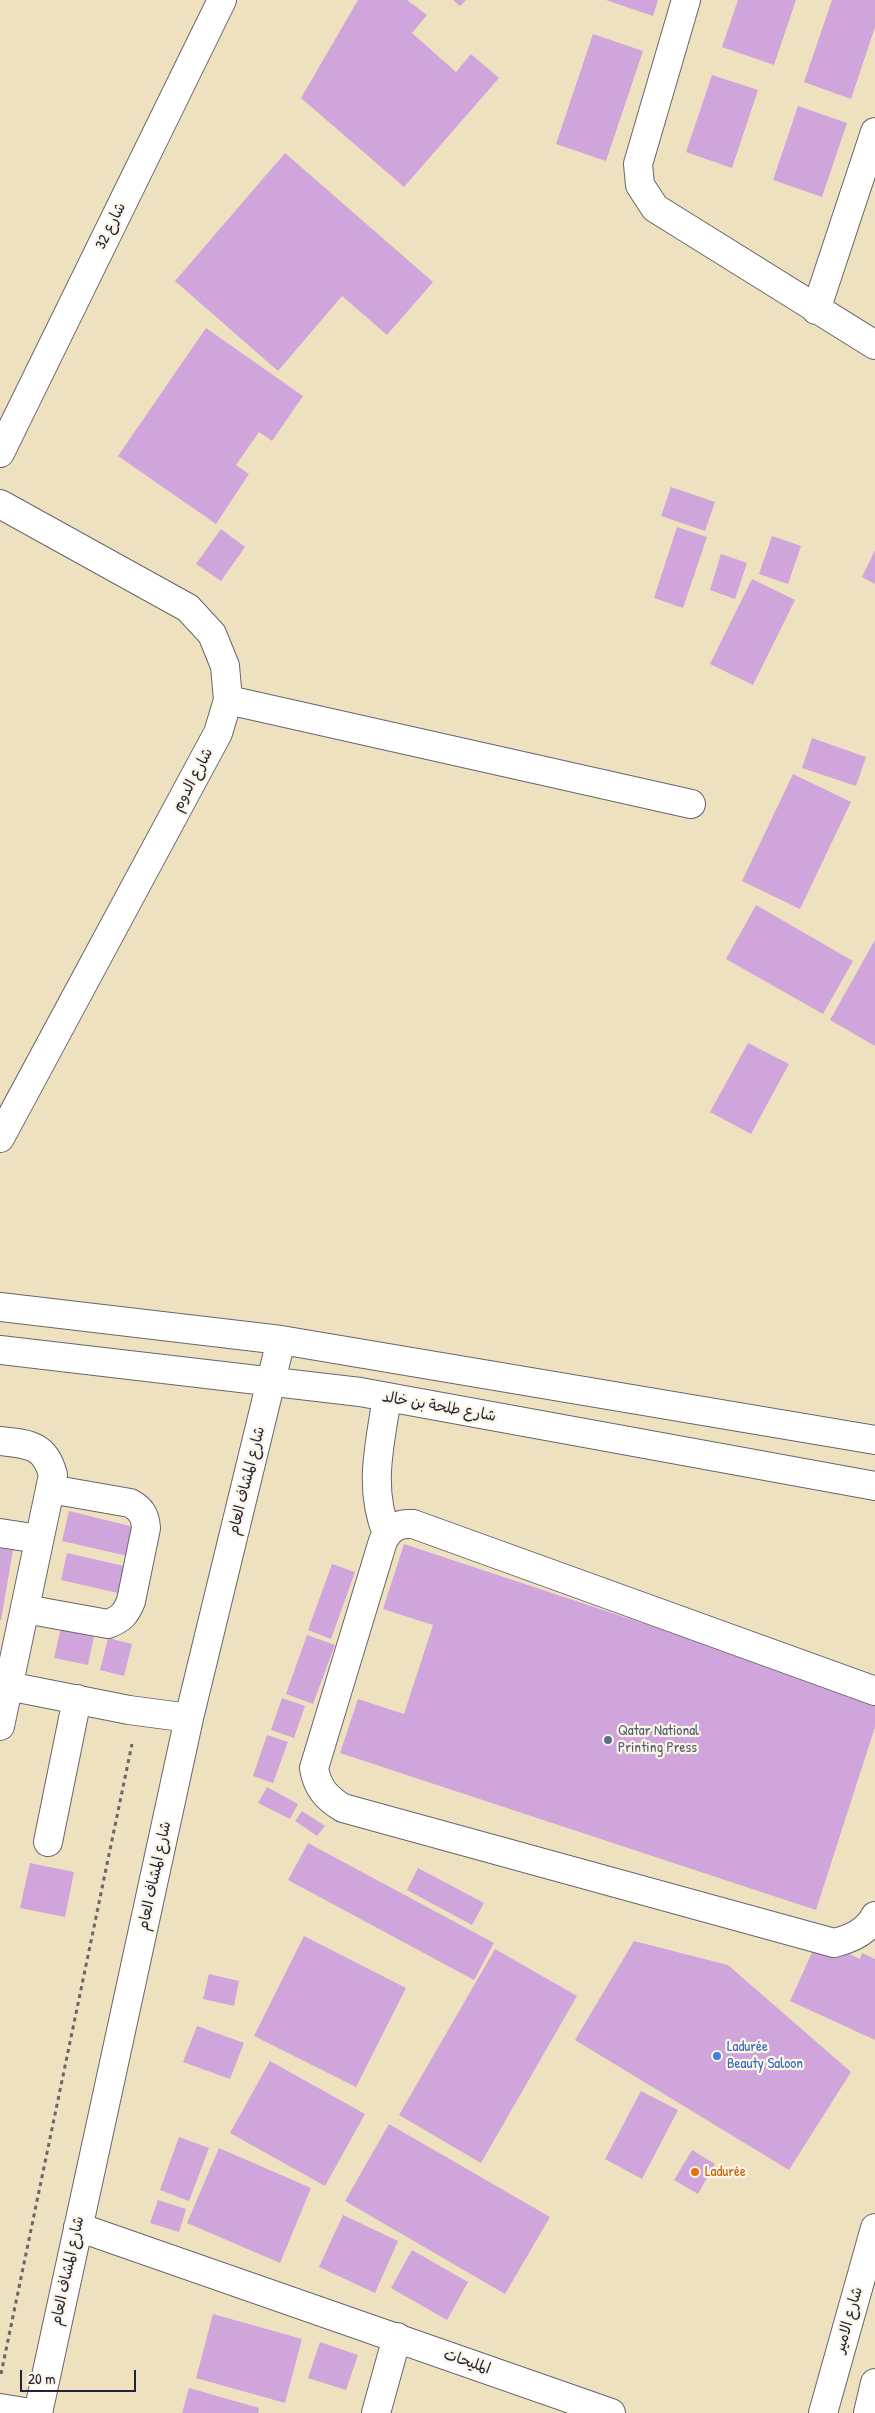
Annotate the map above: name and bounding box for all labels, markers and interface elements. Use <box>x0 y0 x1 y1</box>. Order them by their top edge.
street label: شارع 32 <box>92 200 130 252</box>
street label: شارع الدوم <box>169 745 217 815</box>
street label: شارع طلحة بن خالد <box>381 1388 497 1426</box>
street label: شارع المشاف العام <box>225 1425 269 1537</box>
place label: Qatar National Printing Press <box>618 1722 699 1757</box>
marker: Qatar National Printing Press <box>602 1734 614 1746</box>
street label: شارع المشاف العام <box>135 1820 175 1932</box>
place label: Ladurée Beauty Saloon <box>727 2038 803 2073</box>
marker: Ladurée Beauty Saloon <box>711 2050 723 2062</box>
place label: Ladurée <box>705 2163 746 2181</box>
marker: Ladurée <box>689 2166 701 2178</box>
street label: شارع المشاف العام <box>48 2215 88 2327</box>
street label: شارع الامير <box>831 2285 867 2355</box>
street label: المليحات <box>441 2346 493 2378</box>
scale bar <box>22 2360 139 2392</box>
text: 20 m <box>28 2368 55 2389</box>

